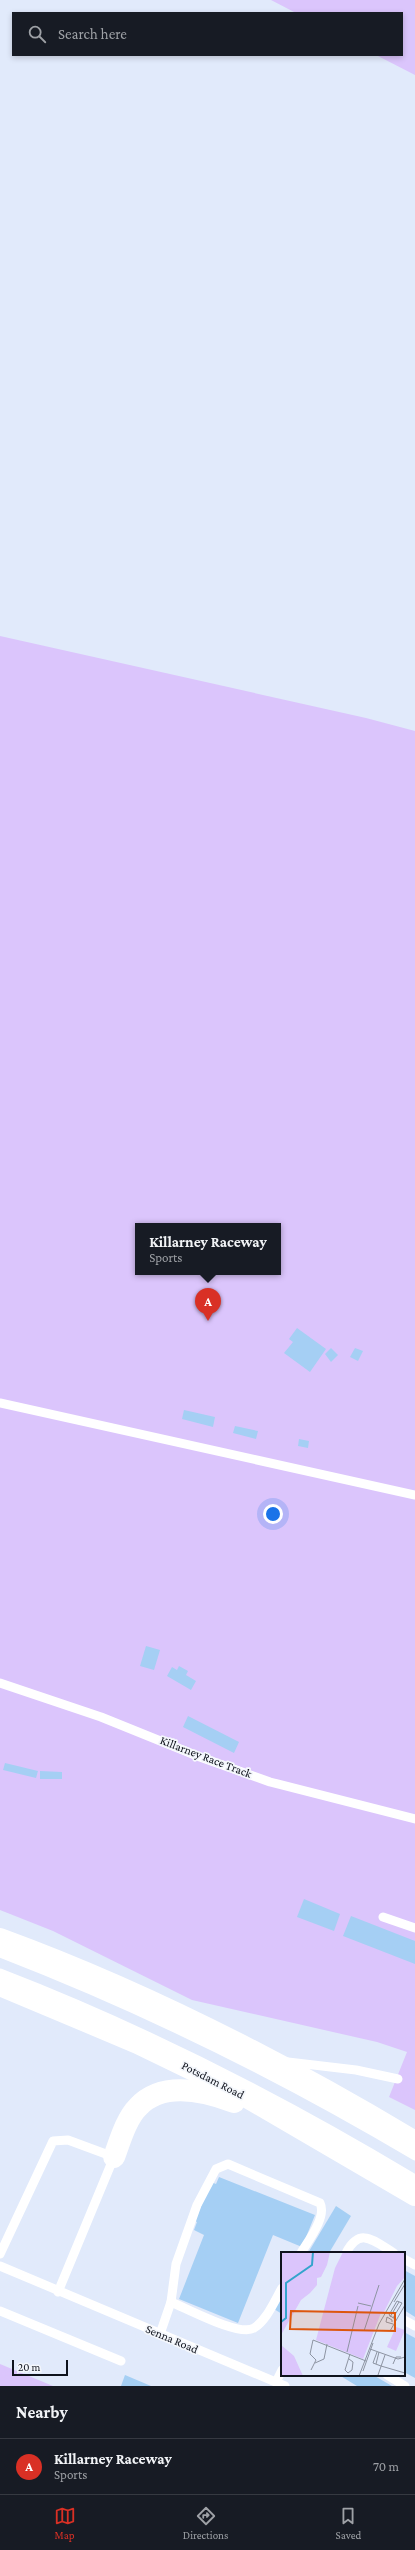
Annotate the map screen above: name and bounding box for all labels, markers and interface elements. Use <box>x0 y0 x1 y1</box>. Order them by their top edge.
search box <box>12 12 403 56</box>
icon: search <box>26 23 48 45</box>
text: Search here <box>58 26 127 42</box>
popup <box>135 1223 281 1275</box>
text: Killarney Raceway <box>149 1234 267 1250</box>
text: Sports <box>149 1250 182 1265</box>
pin: A <box>195 1288 221 1321</box>
your location <box>263 1504 283 1524</box>
street label: Killarney Race Track <box>158 1733 254 1781</box>
street label: Potsdam Road <box>179 2058 247 2102</box>
inset map <box>281 2252 405 2376</box>
street label: Senna Road <box>144 2322 201 2357</box>
scale bar <box>12 2358 68 2377</box>
text: 20 m <box>18 2361 40 2373</box>
text: Nearby <box>16 2403 68 2422</box>
text: Killarney Raceway <box>54 2451 172 2467</box>
text: A <box>25 2459 33 2474</box>
text: 70 m <box>373 2459 399 2474</box>
text: Sports <box>54 2467 87 2482</box>
tab: Map <box>54 2505 76 2541</box>
tab: Directions <box>183 2505 228 2541</box>
tab: Saved <box>336 2505 361 2541</box>

